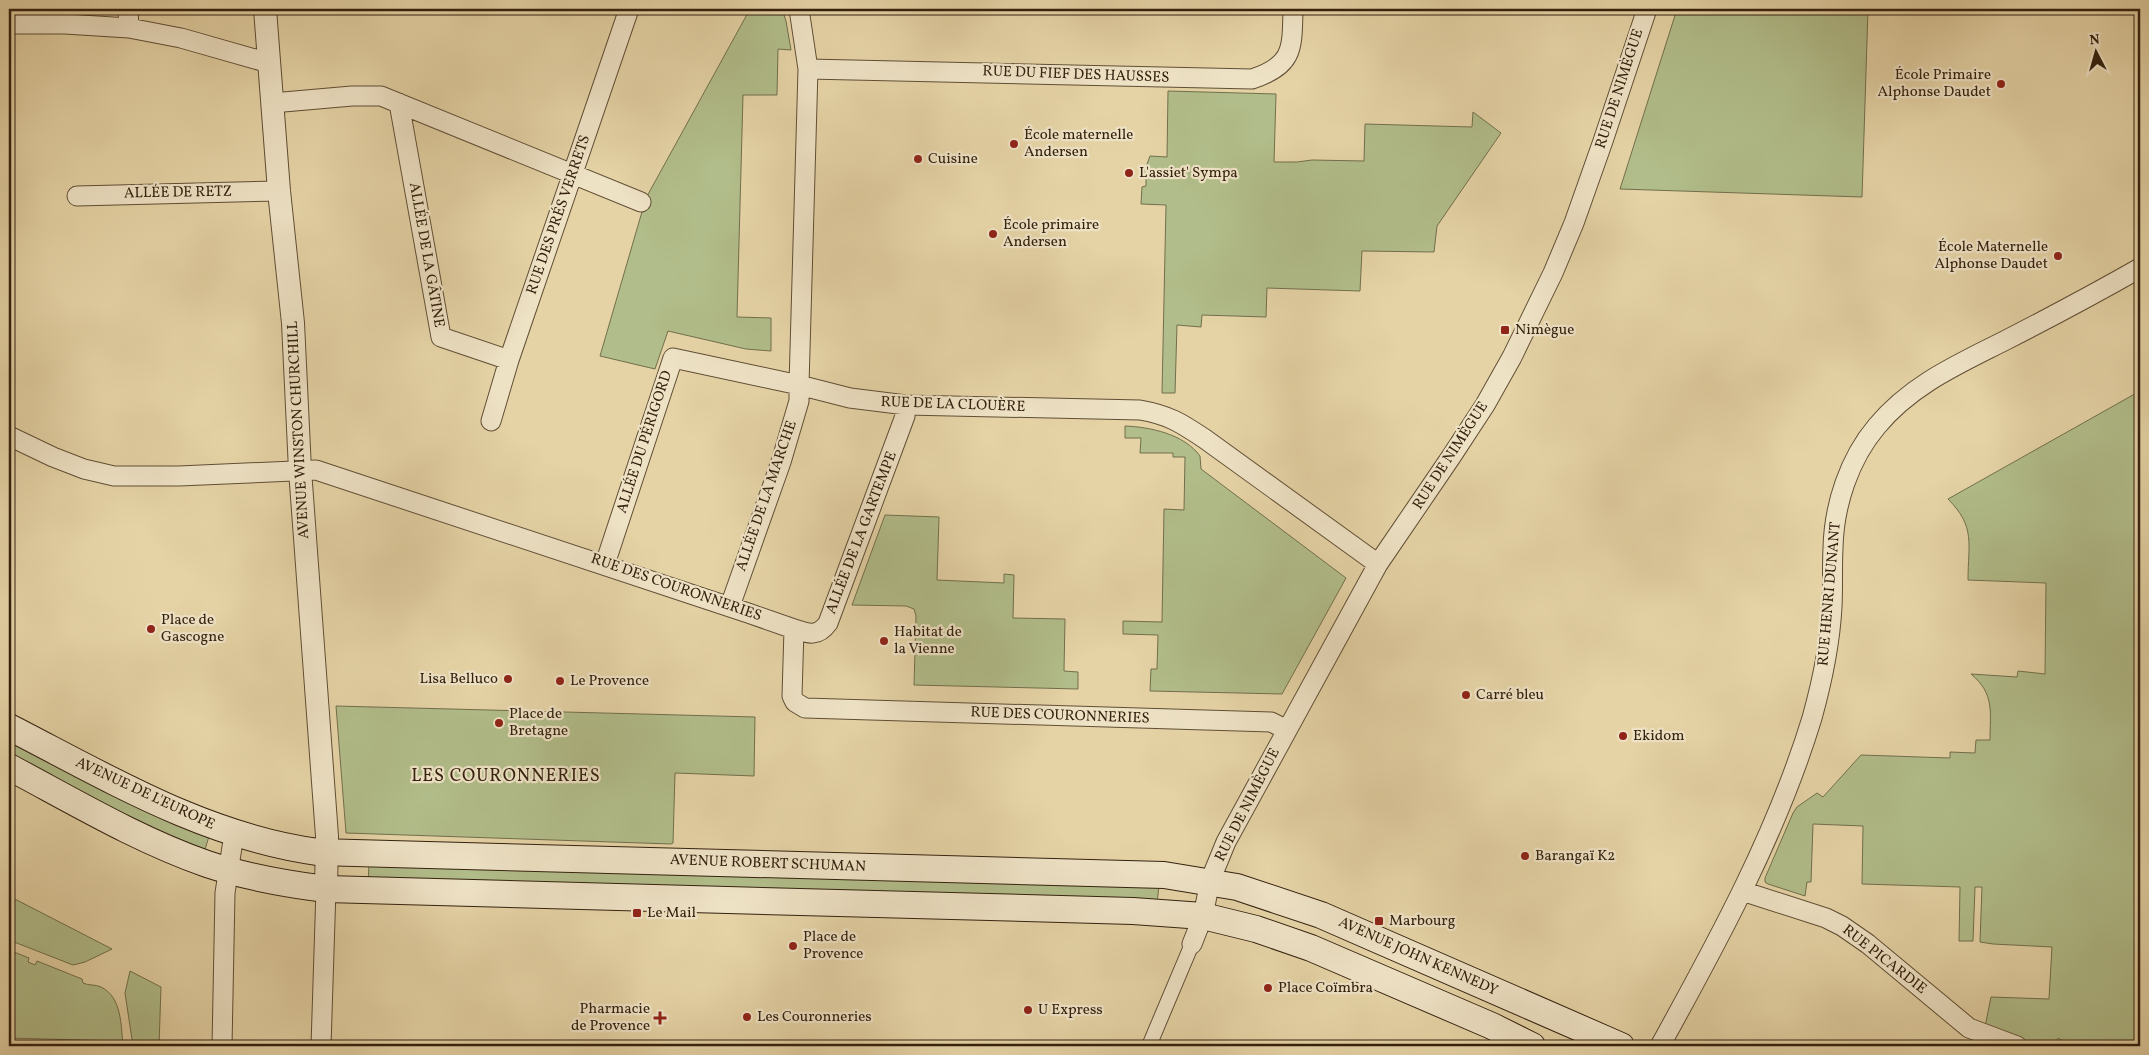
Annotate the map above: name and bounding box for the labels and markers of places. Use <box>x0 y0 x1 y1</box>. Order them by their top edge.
place label: École Primaire Alphonse Daudet <box>1877 65 1991 103</box>
marker: École Primaire Alphonse Daudet <box>1995 78 2007 90</box>
place label: École maternelle Andersen <box>1024 125 1133 163</box>
marker: École maternelle Andersen <box>1008 138 1020 150</box>
place label: Cuisine <box>928 149 978 170</box>
marker: Cuisine <box>912 153 924 165</box>
place label: L'assiet' Sympa <box>1139 163 1238 184</box>
marker: L'assiet' Sympa <box>1123 167 1135 179</box>
place label: École primaire Andersen <box>1003 215 1099 253</box>
marker: École primaire Andersen <box>987 228 999 240</box>
place label: École Maternelle Alphonse Daudet <box>1934 237 2048 275</box>
marker: École Maternelle Alphonse Daudet <box>2052 250 2064 262</box>
place label: Nimègue <box>1515 320 1574 341</box>
marker: Nimègue <box>1499 324 1511 336</box>
place label: Place de Gascogne <box>161 610 224 648</box>
place label: Habitat de la Vienne <box>894 622 962 660</box>
marker: Place de Gascogne <box>145 623 157 635</box>
marker: Habitat de la Vienne <box>878 635 890 647</box>
place label: Lisa Belluco <box>420 669 498 690</box>
place label: Le Provence <box>570 671 649 692</box>
marker: Lisa Belluco <box>502 673 514 685</box>
marker: Le Provence <box>554 675 566 687</box>
place label: Carré bleu <box>1476 685 1544 706</box>
marker: Carré bleu <box>1460 689 1472 701</box>
place label: Place de Bretagne <box>509 704 568 742</box>
marker: Place de Bretagne <box>493 717 505 729</box>
place label: Ekidom <box>1633 726 1684 747</box>
marker: Ekidom <box>1617 730 1629 742</box>
place label: Barangaï K2 <box>1535 846 1615 867</box>
marker: Barangaï K2 <box>1519 850 1531 862</box>
place label: Le Mail <box>647 903 696 924</box>
marker: Le Mail <box>631 907 643 919</box>
place label: Marbourg <box>1389 911 1456 932</box>
marker: Marbourg <box>1373 915 1385 927</box>
place label: Place de Provence <box>803 927 863 965</box>
marker: Place de Provence <box>787 940 799 952</box>
place label: Place Coïmbra <box>1278 978 1373 999</box>
marker: Place Coïmbra <box>1262 982 1274 994</box>
place label: Pharmacie de Provence <box>571 999 650 1037</box>
place label: U Express <box>1038 1000 1103 1021</box>
marker: U Express <box>1022 1004 1034 1016</box>
place label: Les Couronneries <box>757 1007 872 1028</box>
marker: Les Couronneries <box>741 1011 753 1023</box>
marker: Pharmacie de Provence <box>654 1012 666 1024</box>

